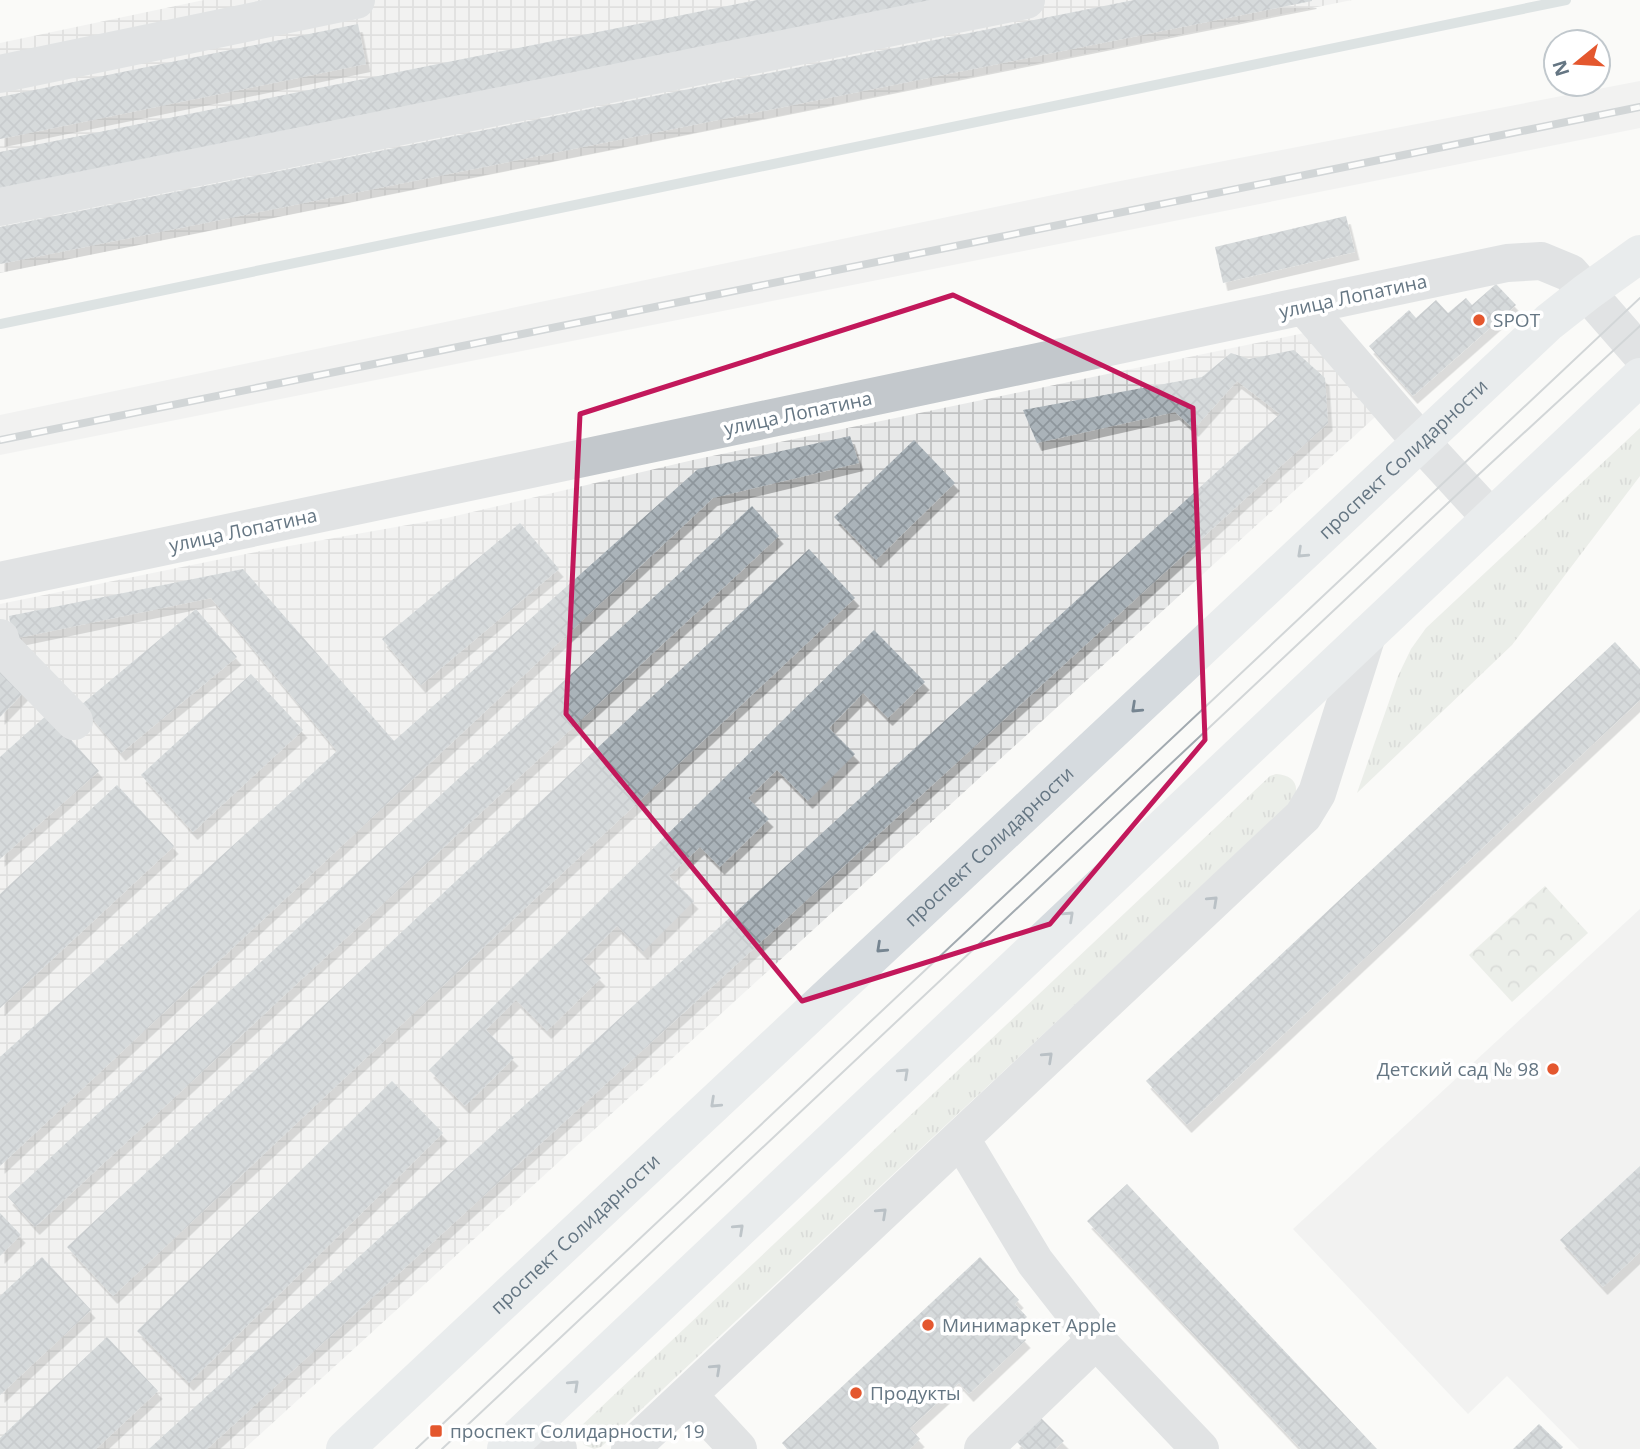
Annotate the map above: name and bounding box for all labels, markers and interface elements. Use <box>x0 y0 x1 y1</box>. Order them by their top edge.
north arrow <box>1542 28 1612 98</box>
text: N <box>1546 57 1576 80</box>
street label: улица Лопатина <box>1277 268 1429 324</box>
place label: SPOT <box>1493 307 1541 333</box>
marker: SPOT <box>1471 312 1487 328</box>
street label: проспект Солидарности <box>1312 373 1493 545</box>
street label: улица Лопатина <box>722 385 874 441</box>
street label: улица Лопатина <box>167 502 319 558</box>
one-way arrow <box>1298 545 1311 557</box>
one-way arrow <box>1131 700 1144 713</box>
street label: проспект Солидарности <box>899 760 1079 932</box>
one-way arrow <box>1205 897 1218 910</box>
one-way arrow <box>1061 912 1074 925</box>
one-way arrow <box>876 939 889 952</box>
one-way arrow <box>1039 1053 1052 1066</box>
place label: Детский сад № 98 <box>1377 1056 1539 1082</box>
marker: Детский сад № 98 <box>1545 1061 1561 1077</box>
one-way arrow <box>896 1068 909 1081</box>
one-way arrow <box>710 1095 723 1107</box>
street label: проспект Солидарности <box>485 1148 665 1320</box>
one-way arrow <box>874 1209 887 1222</box>
one-way arrow <box>731 1225 744 1238</box>
place label: Минимаркет Apple <box>942 1312 1116 1338</box>
marker: Минимаркет Apple <box>920 1317 936 1333</box>
one-way arrow <box>708 1364 721 1377</box>
place label: Продукты <box>870 1380 961 1406</box>
one-way arrow <box>565 1381 578 1394</box>
marker: Продукты <box>848 1385 864 1401</box>
place label: проспект Солидарности, 19 <box>450 1418 705 1444</box>
marker: проспект Солидарности, 19 <box>428 1423 444 1439</box>

